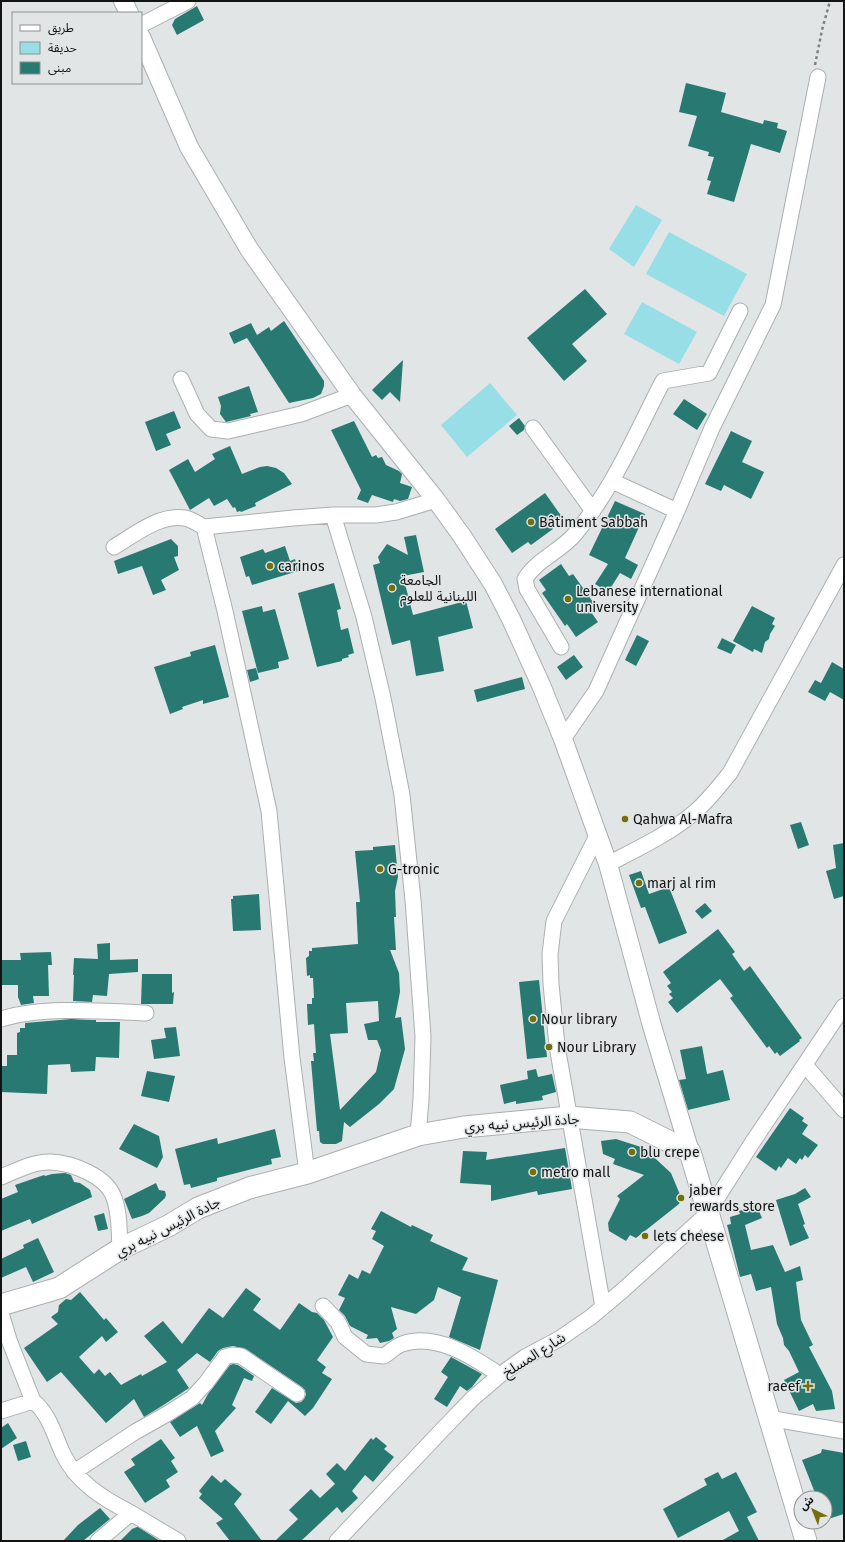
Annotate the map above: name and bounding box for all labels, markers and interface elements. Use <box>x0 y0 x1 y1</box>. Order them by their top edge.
legend <box>12 12 142 84</box>
text: طريق <box>48 21 74 36</box>
text: حديقة <box>48 41 77 55</box>
text: مبنى <box>48 61 71 75</box>
place label: Bâtiment Sabbah <box>539 514 648 531</box>
marker: Bâtiment Sabbah <box>526 517 536 527</box>
place label: carinos <box>278 558 325 575</box>
marker: carinos <box>265 561 275 571</box>
place label: الجامعة اللبنانية للعلوم <box>400 572 477 607</box>
marker: الجامعة اللبنانية للعلوم <box>387 583 397 593</box>
place label: Lebanese international university <box>576 583 723 616</box>
marker: Lebanese international university <box>563 594 573 604</box>
place label: Qahwa Al-Mafra <box>633 811 733 828</box>
marker: Qahwa Al-Mafra <box>620 814 630 824</box>
place label: G-tronic <box>388 861 440 878</box>
marker: G-tronic <box>375 864 385 874</box>
place label: marj al rim <box>647 875 716 892</box>
marker: marj al rim <box>634 878 644 888</box>
place label: Nour library <box>541 1011 617 1028</box>
marker: Nour library <box>528 1014 538 1024</box>
place label: Nour Library <box>557 1039 636 1056</box>
marker: Nour Library <box>544 1042 554 1052</box>
street label: جادة الرئيس نبيه بري <box>464 1111 580 1138</box>
place label: blu crepe <box>640 1144 700 1161</box>
marker: blu crepe <box>627 1147 637 1157</box>
place label: metro mall <box>541 1164 610 1181</box>
marker: metro mall <box>528 1167 538 1177</box>
place label: jaber rewards store <box>688 1182 775 1215</box>
street label: جادة الرئيس نبيه بري <box>113 1193 224 1263</box>
marker: jaber rewards store <box>676 1193 686 1203</box>
place label: lets cheese <box>653 1228 724 1245</box>
marker: lets cheese <box>640 1231 650 1241</box>
street label: شارع المسلخ <box>499 1329 570 1383</box>
place label: raeef <box>768 1378 801 1395</box>
marker: raeef <box>803 1381 813 1391</box>
north arrow <box>793 1490 833 1530</box>
text: ش <box>797 1493 816 1513</box>

